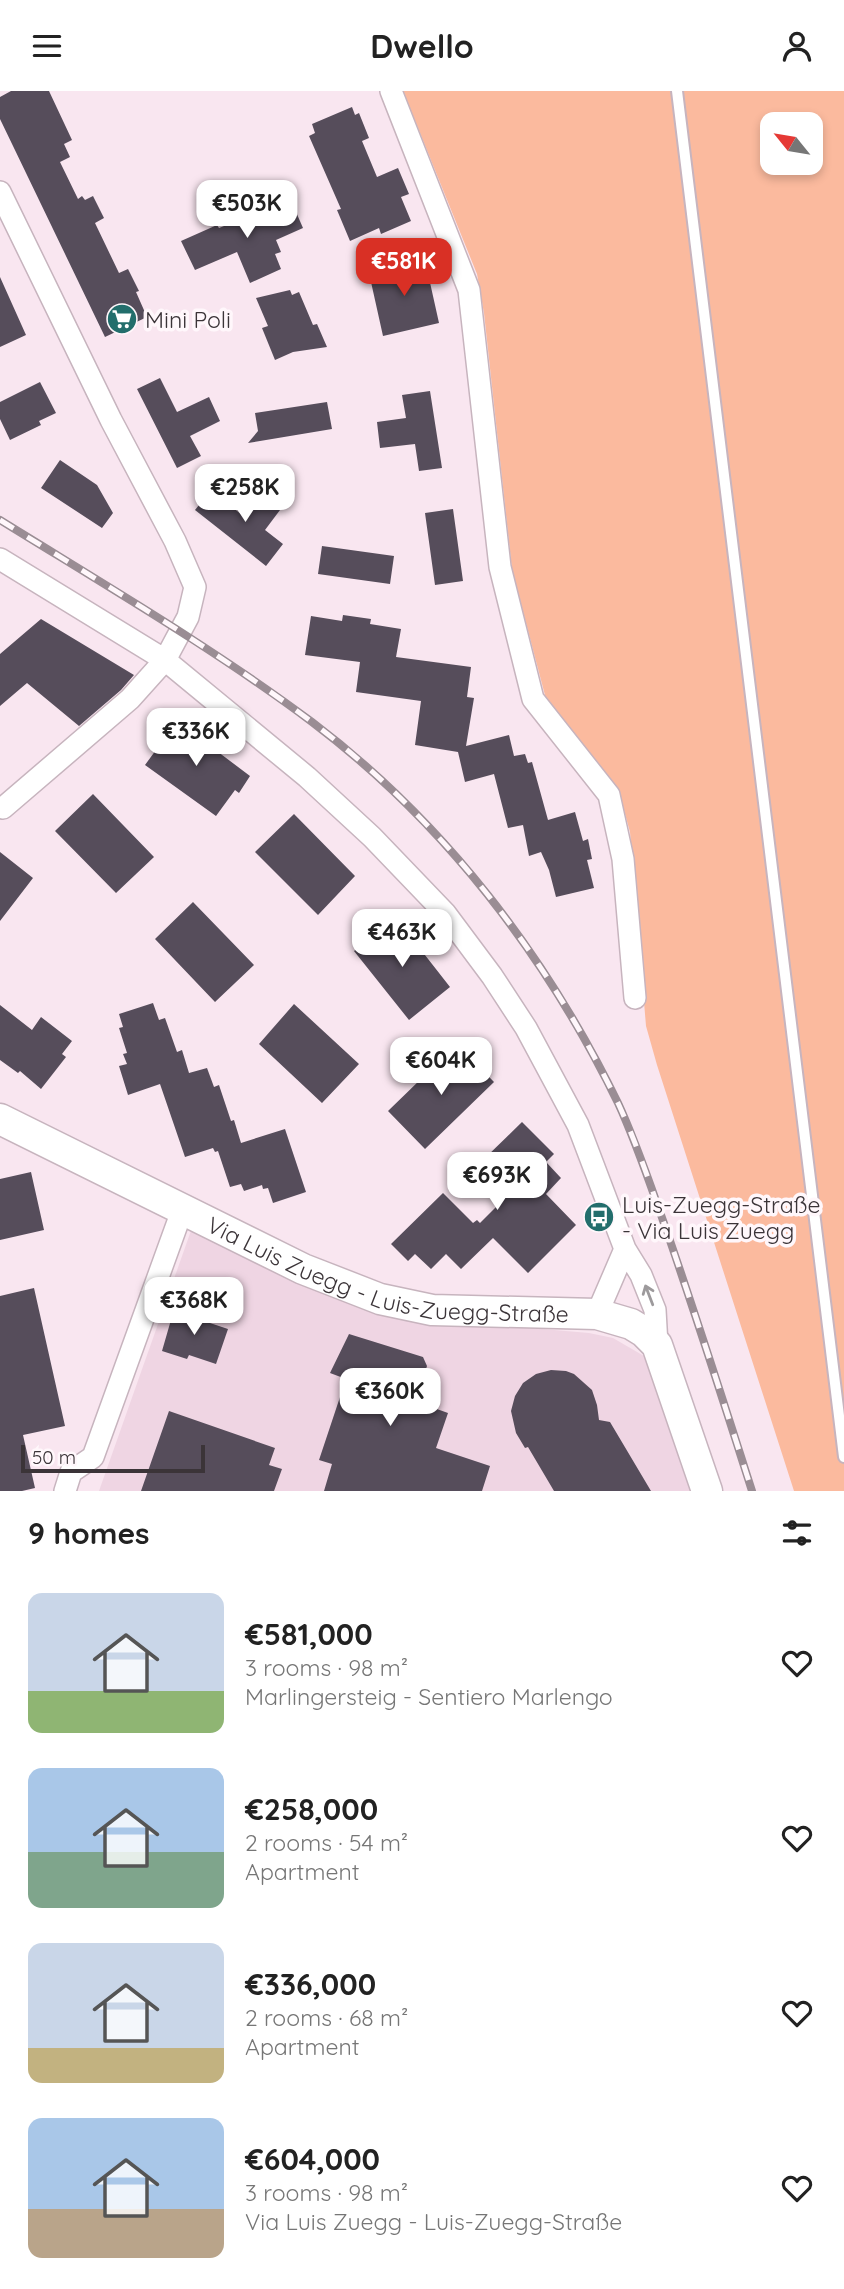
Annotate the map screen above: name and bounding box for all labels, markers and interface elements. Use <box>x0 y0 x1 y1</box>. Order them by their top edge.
text: Dwello <box>370 26 474 66</box>
icon: menu <box>28 27 66 65</box>
icon: person <box>778 27 816 65</box>
north arrow <box>760 112 822 175</box>
map controls <box>760 112 823 175</box>
pin: €503K <box>198 181 296 240</box>
text: €503K <box>212 188 282 217</box>
pin: €581K <box>355 239 453 298</box>
text: €581K <box>372 246 436 275</box>
supermarket icon: Mini Poli <box>105 302 139 336</box>
place label: Mini Poli <box>145 305 231 334</box>
pin: €258K <box>196 465 294 524</box>
text: €258K <box>211 472 279 501</box>
pin: €336K <box>147 709 245 768</box>
text: €336K <box>163 716 229 745</box>
pin: €463K <box>353 909 451 969</box>
text: €463K <box>368 917 436 946</box>
pin: €604K <box>392 1037 490 1097</box>
text: €604K <box>406 1045 476 1074</box>
pin: €693K <box>448 1153 546 1212</box>
text: €693K <box>463 1160 531 1189</box>
place label: Luis-Zuegg-Straße - Via Luis Zuegg <box>622 1190 821 1245</box>
bus stop icon: Luis-Zuegg-Straße - Via Luis Zuegg <box>582 1200 616 1234</box>
street label: Via Luis Zuegg - Luis-Zuegg-Straße <box>203 1209 569 1328</box>
pin: €368K <box>145 1277 243 1337</box>
one-way arrow <box>641 1284 654 1306</box>
text: €368K <box>160 1285 228 1314</box>
pin: €360K <box>341 1369 439 1428</box>
text: €360K <box>356 1376 424 1405</box>
scale bar <box>21 1442 205 1474</box>
text: 50 m <box>32 1445 76 1469</box>
text: 9 homes <box>28 1514 150 1552</box>
icon: filters <box>778 1514 816 1552</box>
text: €581,000 <box>245 1615 373 1653</box>
icon: home <box>84 1621 168 1705</box>
icon: heart <box>778 1644 816 1682</box>
text: 3 rooms · 98 m² <box>245 1653 408 1682</box>
text: Marlingersteig - Sentiero Marlengo <box>245 1682 613 1711</box>
text: €258,000 <box>245 1790 378 1828</box>
icon: home <box>84 1796 168 1880</box>
icon: heart <box>778 1819 816 1857</box>
text: 2 rooms · 54 m² <box>245 1828 408 1857</box>
text: Apartment <box>245 1857 359 1886</box>
text: €336,000 <box>245 1965 376 2003</box>
icon: home <box>84 1971 168 2055</box>
icon: heart <box>778 1994 816 2032</box>
text: 2 rooms · 68 m² <box>245 2003 408 2032</box>
text: Apartment <box>245 2032 359 2061</box>
text: €604,000 <box>245 2140 380 2178</box>
icon: home <box>84 2146 168 2230</box>
icon: heart <box>778 2169 816 2207</box>
text: 3 rooms · 98 m² <box>245 2178 408 2207</box>
text: Via Luis Zuegg - Luis-Zuegg-Straße <box>245 2207 622 2236</box>

